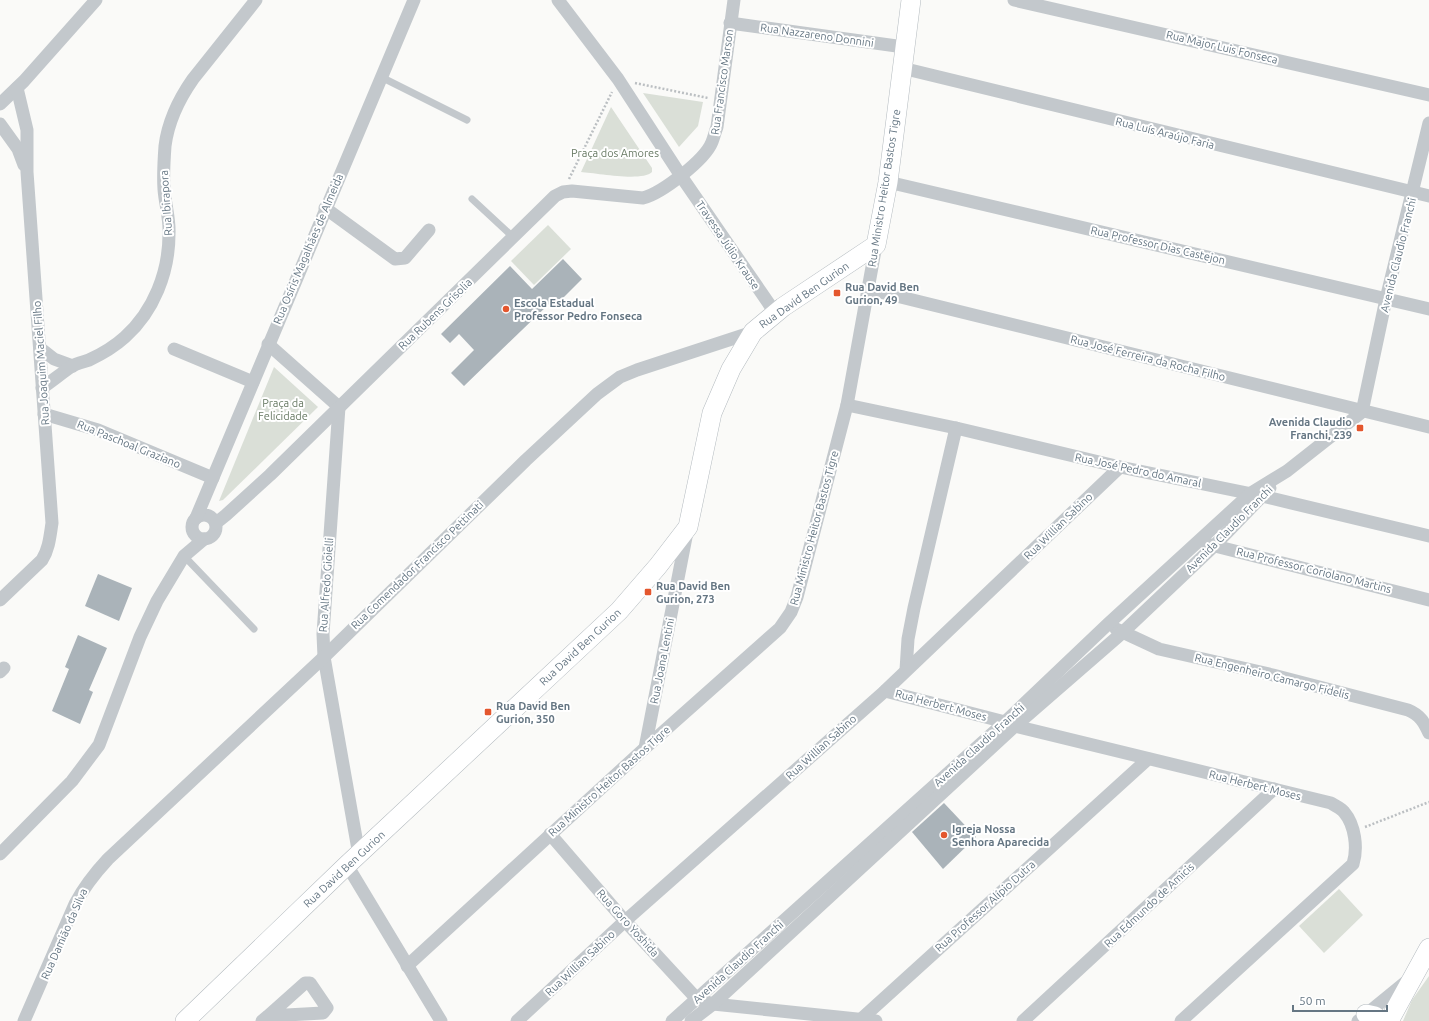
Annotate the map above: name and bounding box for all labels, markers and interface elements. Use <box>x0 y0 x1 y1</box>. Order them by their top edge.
street label: Rua Nazzareno Donnini <box>760 21 874 49</box>
street label: Rua Francisco Marson <box>709 28 735 136</box>
street label: Rua Major Luis Fonseca <box>1165 28 1279 66</box>
street label: Rua Ministro Heitor Bastos Tigre <box>866 108 902 268</box>
street label: Rua Luís Araújo Faria <box>1114 115 1216 151</box>
park label: Praça dos Amores <box>571 147 659 159</box>
street label: Rua Ibirapora <box>158 170 174 236</box>
street label: Rua Osíris Magalhães de Almeida <box>271 172 345 326</box>
street label: Avenida Claudio Franchi <box>1378 197 1418 313</box>
street label: Travessa Júlio Krause <box>694 198 762 292</box>
street label: Rua Professor Dias Castejon <box>1090 224 1226 266</box>
street label: Rua David Ben Gurion <box>757 259 851 331</box>
street label: Rua Rubens Grisolia <box>396 276 474 352</box>
place label: Rua David Ben Gurion, 49 <box>845 281 919 306</box>
marker: Rua David Ben Gurion, 49 <box>832 288 842 298</box>
place label: Escola Estadual Professor Pedro Fonseca <box>514 297 642 322</box>
street label: Rua Joaquim Maciel Filho <box>31 300 51 426</box>
marker: Escola Estadual Professor Pedro Fonseca <box>501 304 511 314</box>
street label: Rua José Ferreira da Rocha Filho <box>1069 333 1227 383</box>
park label: Praça da Felicidade <box>258 397 308 422</box>
place label: Avenida Claudio Franchi, 239 <box>1269 416 1352 441</box>
street label: Rua Paschoal Graziano <box>76 418 182 470</box>
marker: Avenida Claudio Franchi, 239 <box>1355 423 1365 433</box>
street label: Rua Ministro Heitor Bastos Tigre <box>788 449 840 607</box>
street label: Rua José Pedro do Amaral <box>1074 451 1202 489</box>
street label: Avenida Claudio Franchi <box>1183 483 1275 575</box>
street label: Rua Willian Sabino <box>1021 490 1095 562</box>
street label: Rua Comendador Francisco Pettinati <box>348 499 486 631</box>
street label: Rua Alfredo Gioielli <box>317 537 335 633</box>
street label: Rua Professor Coriolano Martins <box>1235 545 1393 595</box>
place label: Rua David Ben Gurion, 273 <box>656 580 730 605</box>
marker: Rua David Ben Gurion, 273 <box>643 587 653 597</box>
street label: Rua David Ben Gurion <box>537 606 623 688</box>
street label: Rua Joana Lentini <box>648 617 676 705</box>
street label: Rua Engenheiro Camargo Fidelis <box>1193 651 1351 701</box>
street label: Rua Herbert Moses <box>894 687 988 723</box>
place label: Rua David Ben Gurion, 350 <box>496 700 570 725</box>
street label: Avenida Claudio Franchi <box>931 701 1027 789</box>
marker: Rua David Ben Gurion, 350 <box>483 707 493 717</box>
street label: Rua Willian Sabino <box>783 712 859 782</box>
street label: Rua Ministro Heitor Bastos Tigre <box>546 723 672 839</box>
street label: Rua Herbert Moses <box>1208 768 1302 802</box>
place label: Igreja Nossa Senhora Aparecida <box>952 823 1049 848</box>
street label: Rua David Ben Gurion <box>301 828 387 910</box>
marker: Igreja Nossa Senhora Aparecida <box>939 830 949 840</box>
street label: Rua Professor Alípio Dutra <box>933 858 1037 954</box>
street label: Rua Edmundo de Amicis <box>1102 860 1196 950</box>
street label: Rua Damião da Silva <box>38 887 90 981</box>
street label: Rua Goro Yoshida <box>595 887 661 959</box>
street label: Avenida Claudio Franchi <box>690 918 786 1006</box>
street label: Rua Willian Sabino <box>543 928 617 998</box>
scale bar <box>1293 987 1387 1013</box>
text: 50 m <box>1299 994 1326 1007</box>

